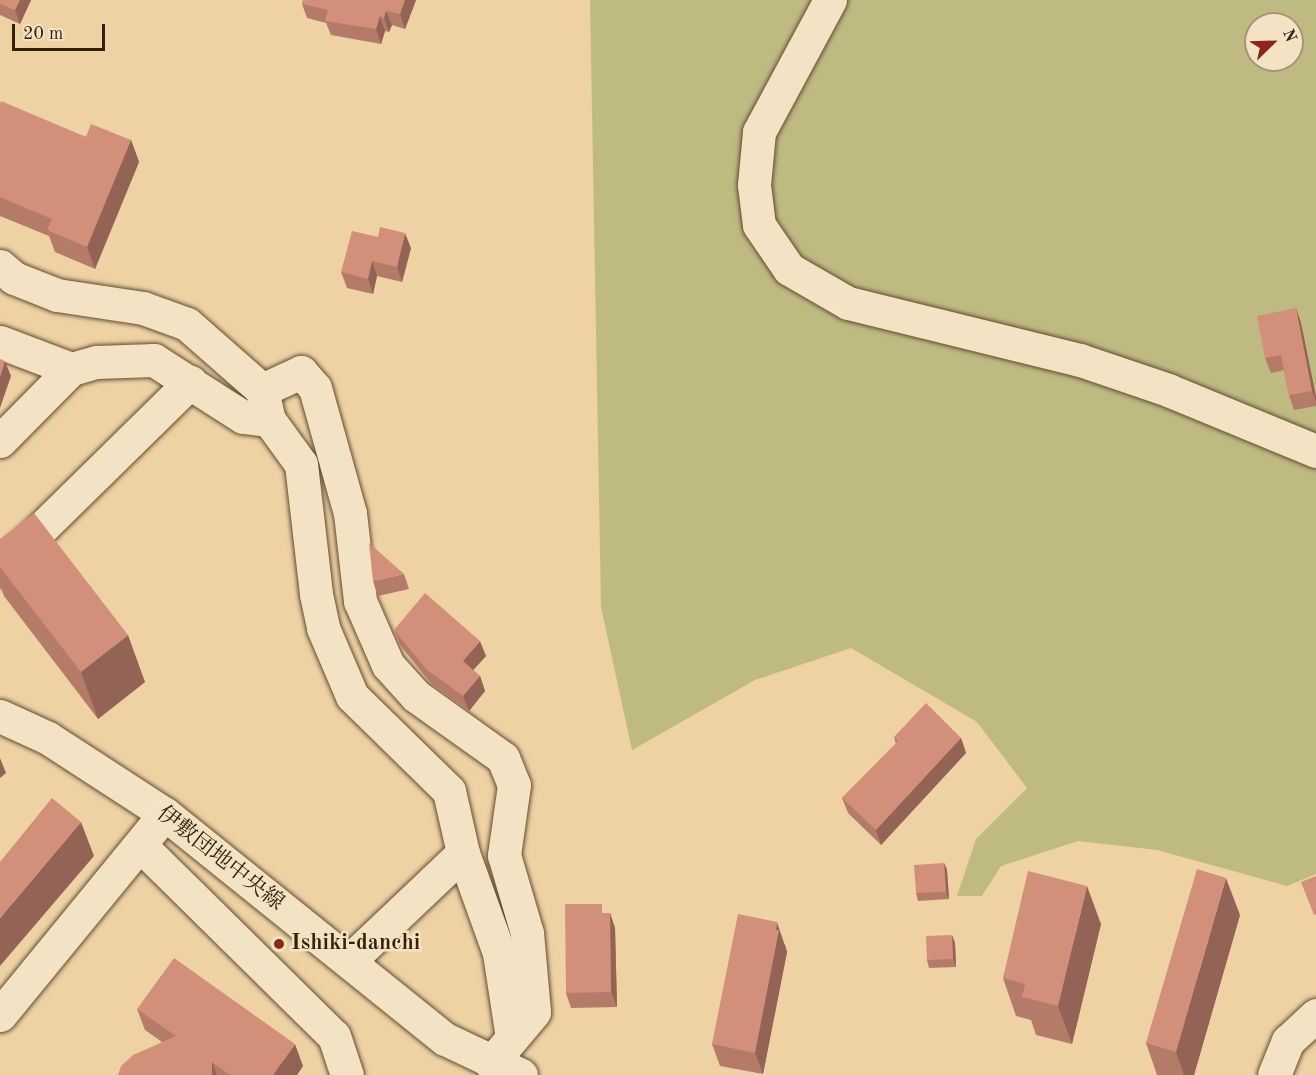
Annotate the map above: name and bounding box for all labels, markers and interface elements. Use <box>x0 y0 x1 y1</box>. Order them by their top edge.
scale bar <box>15 12 108 50</box>
north arrow <box>1244 12 1304 72</box>
text: 20 m <box>23 25 63 43</box>
text: N <box>1279 27 1298 44</box>
street label: 伊敷団地中央線 <box>151 801 289 917</box>
place label: Ishiki-danchi <box>291 931 420 957</box>
marker: Ishiki-danchi <box>272 937 286 951</box>

